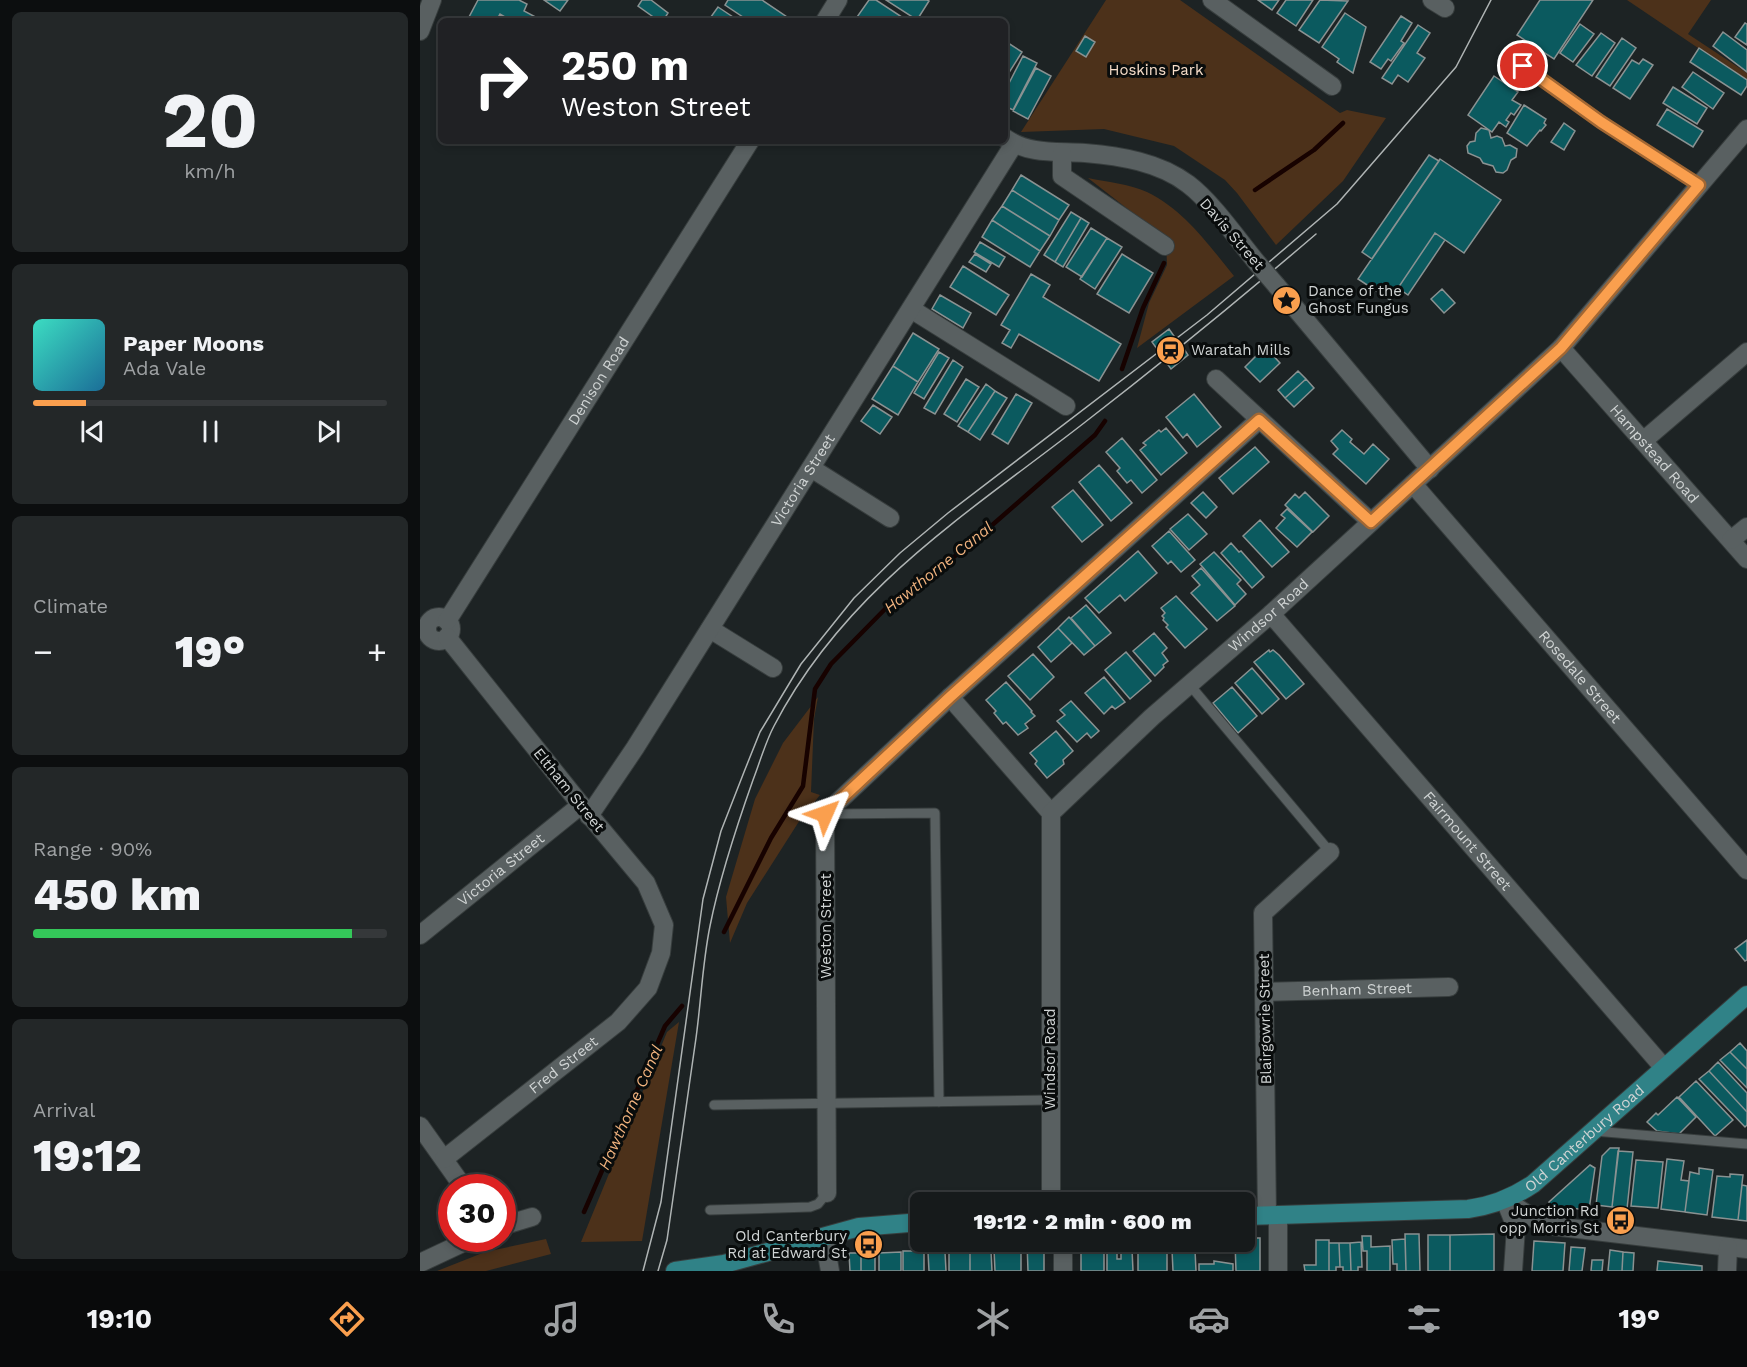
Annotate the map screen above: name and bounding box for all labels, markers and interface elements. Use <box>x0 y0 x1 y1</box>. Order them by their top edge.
pin <box>1497 40 1548 91</box>
text: 250 m <box>561 41 689 90</box>
icon: right <box>462 42 540 120</box>
icon: arrive <box>1506 49 1539 82</box>
park label: Hoskins Park <box>1109 61 1204 79</box>
text: 20 <box>162 74 258 166</box>
text: Weston Street <box>561 91 751 123</box>
text: km/h <box>184 159 236 183</box>
street label: Davis Street <box>1196 195 1268 274</box>
place label: Dance of the Ghost Fungus <box>1308 282 1409 317</box>
place icon: Dance of the Ghost Fungus <box>1271 284 1303 316</box>
text: Paper Moons <box>123 331 264 356</box>
street label: Denison Road <box>564 333 633 428</box>
station icon: Waratah Mills <box>1154 334 1186 366</box>
place label: Waratah Mills <box>1191 341 1291 359</box>
text: Ada Vale <box>123 356 206 380</box>
street label: Hampstead Road <box>1606 401 1703 507</box>
icon: previous <box>76 415 109 448</box>
icon: pause <box>194 415 227 448</box>
icon: next <box>312 415 345 448</box>
street label: Victoria Street <box>767 430 839 530</box>
water label: Hawthorne Canal <box>880 518 997 617</box>
street label: Windsor Road <box>1225 575 1313 656</box>
text: Climate <box>33 594 108 618</box>
text: 19° <box>175 625 245 678</box>
street label: Rosedale Street <box>1535 627 1625 727</box>
text: − <box>33 632 53 671</box>
text: + <box>367 632 387 671</box>
street label: Eltham Street <box>530 745 609 836</box>
position arrow <box>793 782 857 846</box>
street label: Fairmount Street <box>1420 788 1516 895</box>
street label: Victoria Street <box>454 829 548 910</box>
text: Range · 90% <box>33 837 152 861</box>
text: 450 km <box>33 868 201 921</box>
street label: Weston Street <box>817 873 835 979</box>
street label: Blairgowrie Street <box>1255 953 1275 1085</box>
street label: Benham Street <box>1302 979 1413 1000</box>
street label: Windsor Road <box>1041 1008 1059 1110</box>
street label: Fred Street <box>525 1032 602 1098</box>
water label: Hawthorne Canal <box>594 1042 667 1173</box>
street label: Old Canterbury Road <box>1521 1081 1648 1196</box>
text: Arrival <box>33 1098 95 1122</box>
text: 19:12 <box>33 1129 142 1182</box>
speed limit sign: 30 <box>438 1174 516 1252</box>
place label: Junction Rd opp Morris St <box>1499 1202 1600 1237</box>
bus stop icon: Junction Rd opp Morris St <box>1604 1204 1636 1236</box>
text: 19:12 · 2 min · 600 m <box>973 1209 1192 1234</box>
place label: Old Canterbury Rd at Edward St <box>727 1227 848 1262</box>
bus stop icon: Old Canterbury Rd at Edward St <box>852 1229 884 1261</box>
icon: directions <box>326 1298 368 1340</box>
icon: music <box>541 1298 583 1340</box>
icon: phone <box>757 1298 799 1340</box>
icon: climate <box>972 1298 1014 1340</box>
icon: car <box>1188 1298 1230 1340</box>
icon: filters <box>1403 1298 1445 1340</box>
text: 19:10 <box>87 1303 152 1335</box>
text: 19° <box>1619 1303 1660 1335</box>

